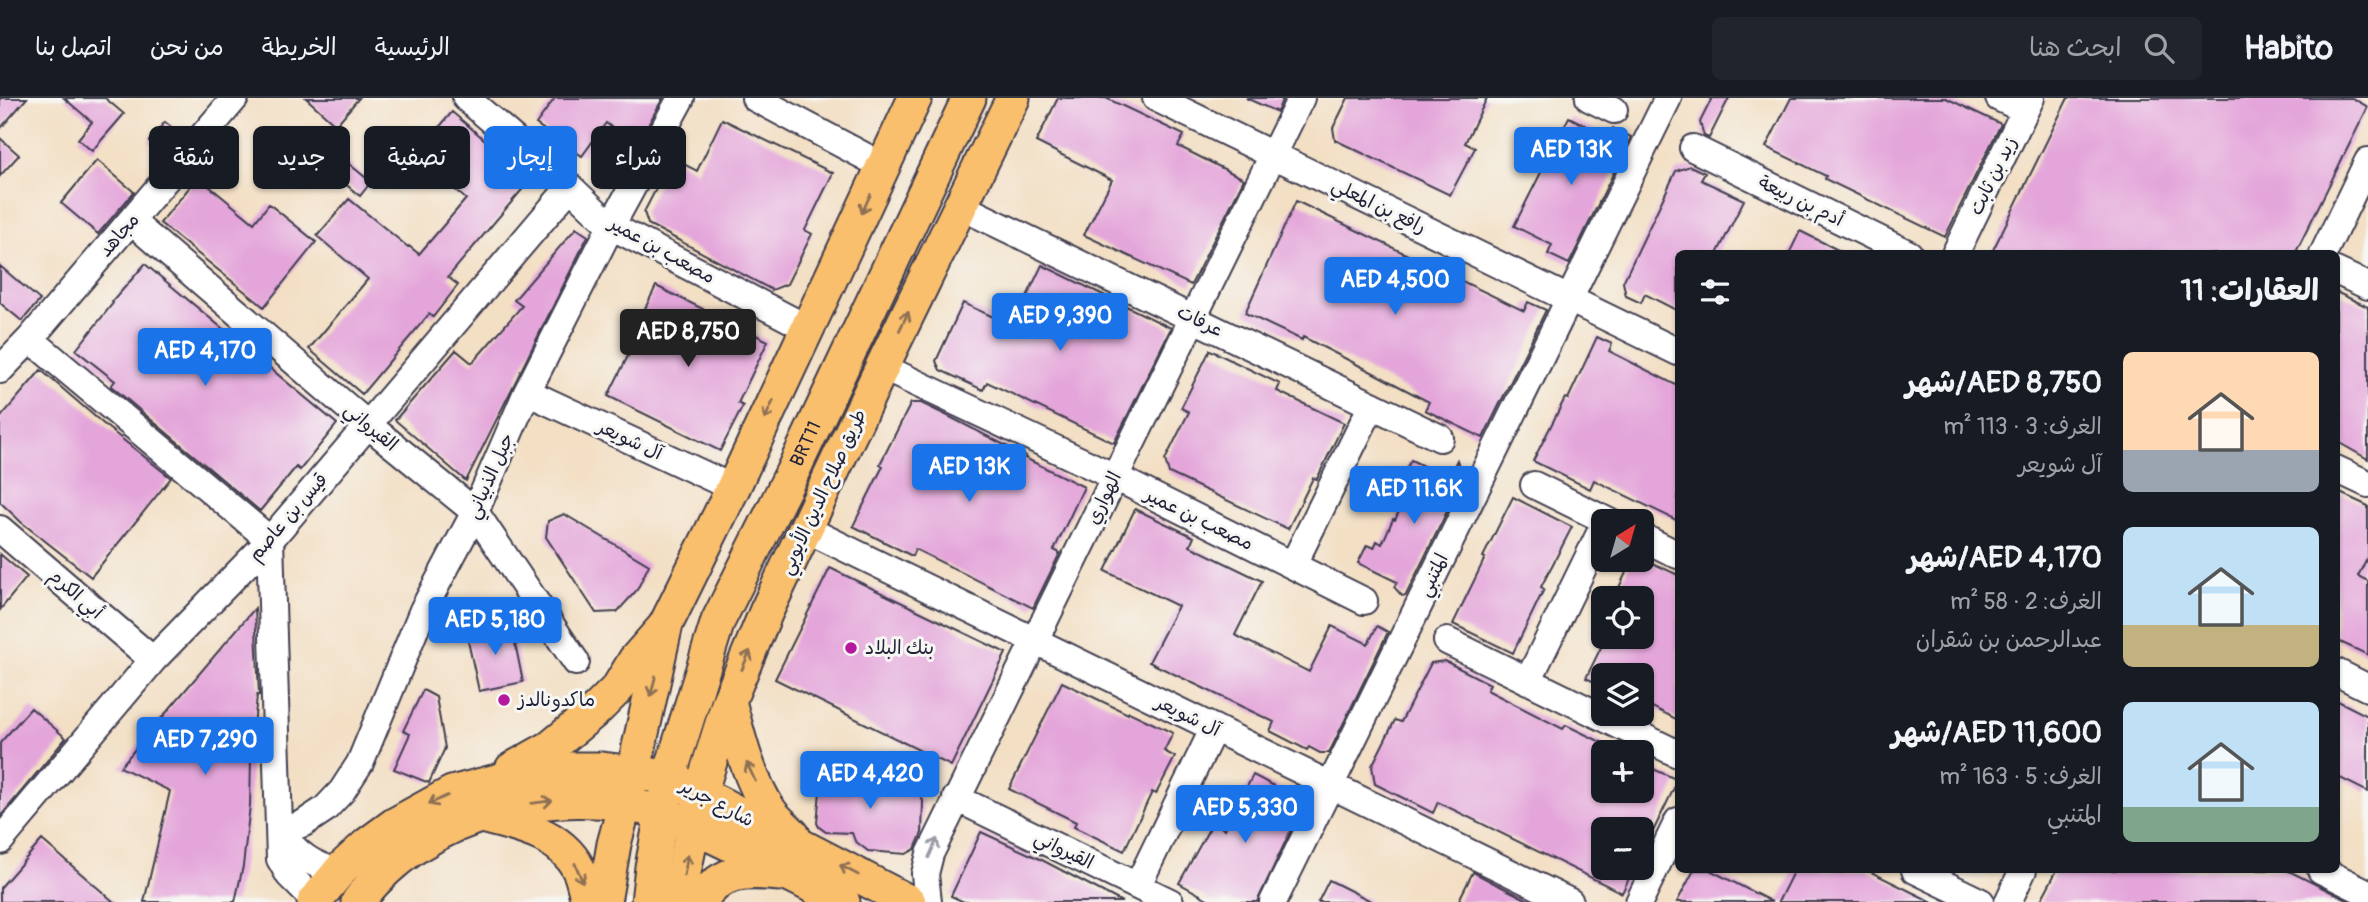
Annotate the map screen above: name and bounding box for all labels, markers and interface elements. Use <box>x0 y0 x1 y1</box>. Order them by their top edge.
search box <box>1712 17 2202 80</box>
text: Habito <box>2244 28 2333 69</box>
icon: search <box>2140 29 2178 67</box>
text: ابحث هنا <box>2029 32 2122 64</box>
text: اتصل بنا <box>35 33 112 62</box>
text: من نحن <box>150 33 224 62</box>
text: الخريطة <box>262 33 337 62</box>
text: الرئيسية <box>375 33 450 62</box>
chip: شقة <box>149 126 239 189</box>
chip: جديد <box>253 126 350 189</box>
chip: تصفية <box>364 126 470 189</box>
chip: إيجار <box>484 126 577 189</box>
chip: شراء <box>591 126 686 189</box>
pin: AED 13K <box>1506 127 1636 187</box>
street label: زيد بن ثابت <box>1964 133 2022 219</box>
text: AED 13K <box>1530 135 1612 164</box>
street label: أدم بن ربيعة <box>1753 170 1848 234</box>
street label: رافع بن المعلي <box>1326 173 1430 243</box>
one-way arrow <box>858 193 872 214</box>
street label: مجاهد <box>93 208 145 262</box>
street label: مصعب بن عمير <box>603 210 719 289</box>
pin: AED 4,500 <box>1315 258 1475 317</box>
text: AED 4,500 <box>1340 265 1450 294</box>
text: العقارات: 11 <box>2181 272 2319 309</box>
icon: filters <box>1696 273 1734 311</box>
pin: AED 9,390 <box>980 294 1140 353</box>
street label: عرفات <box>1173 300 1227 342</box>
text: AED 9,390 <box>1008 301 1112 330</box>
pin: AED 8,750 <box>608 310 768 369</box>
one-way arrow <box>898 311 911 332</box>
text: AED 8,750 <box>636 317 740 346</box>
pin: AED 4,170 <box>125 328 285 388</box>
text: AED 4,170 <box>154 336 256 365</box>
text: AED 8,750/شهر <box>1906 364 2102 401</box>
icon: home <box>2179 380 2263 464</box>
street label: القيرواني <box>336 397 403 460</box>
one-way arrow <box>762 399 775 420</box>
street label: طريق صلاح الدين الأيوبي <box>773 405 875 580</box>
text: الغرف: 3 · 113 m² <box>1943 412 2102 441</box>
street label: آل شويعر <box>592 414 668 466</box>
street label: BRT11 <box>785 417 827 470</box>
street label: جبل الذبياني <box>460 429 523 524</box>
pin: AED 13K <box>904 444 1034 504</box>
text: آل شويعر <box>2018 450 2102 479</box>
text: AED 13K <box>928 452 1010 481</box>
pin: AED 11.6K <box>1334 466 1494 526</box>
street label: قيس بن عاصم <box>243 468 334 567</box>
street label: الهواري <box>1081 468 1129 529</box>
text: AED 11.6K <box>1366 474 1462 503</box>
street label: مصعب بن عمير <box>1139 481 1257 556</box>
north arrow <box>1591 509 1654 572</box>
map controls <box>1591 509 1654 880</box>
text: AED 4,170/شهر <box>1908 539 2102 576</box>
street label: المتنبي <box>1412 549 1457 602</box>
icon: home <box>2179 555 2263 639</box>
street label: أبي الكرم <box>41 564 109 628</box>
button: locate <box>1591 586 1654 649</box>
text: الغرف: 2 · 58 m² <box>1950 587 2102 616</box>
pin: AED 5,180 <box>415 598 575 657</box>
text: AED 5,180 <box>445 605 545 634</box>
text: عبدالرحمن بن شقران <box>1916 625 2102 654</box>
place label: بنك البلاد <box>865 636 934 660</box>
marker: بنك البلاد <box>843 640 859 656</box>
one-way arrow <box>740 650 753 672</box>
button: layers <box>1591 663 1654 726</box>
one-way arrow <box>646 674 659 697</box>
place label: ماكدونالدز <box>516 688 595 712</box>
street label: آل شويعر <box>1150 689 1226 743</box>
marker: ماكدونالدز <box>496 692 512 708</box>
text: AED 11,600/شهر <box>1891 714 2102 751</box>
pin: AED 7,290 <box>125 718 285 777</box>
text: AED 7,290 <box>153 725 257 754</box>
icon: home <box>2179 730 2263 814</box>
button: + <box>1591 740 1654 803</box>
pin: AED 4,420 <box>790 752 950 811</box>
text: AED 4,420 <box>816 759 924 788</box>
one-way arrow <box>744 762 757 783</box>
text: الغرف: 5 · 163 m² <box>1939 762 2102 791</box>
street label: شارع جرير <box>674 773 758 833</box>
pin: AED 5,330 <box>1165 786 1325 845</box>
text: AED 5,330 <box>1192 793 1298 822</box>
one-way arrow <box>428 794 449 807</box>
one-way arrow <box>530 796 553 809</box>
text: المتنبي <box>2047 800 2102 829</box>
button: − <box>1591 817 1654 880</box>
street label: القيرواني <box>1029 825 1098 878</box>
one-way arrow <box>927 838 940 859</box>
one-way arrow <box>679 854 693 877</box>
one-way arrow <box>573 862 586 883</box>
one-way arrow <box>839 863 860 876</box>

